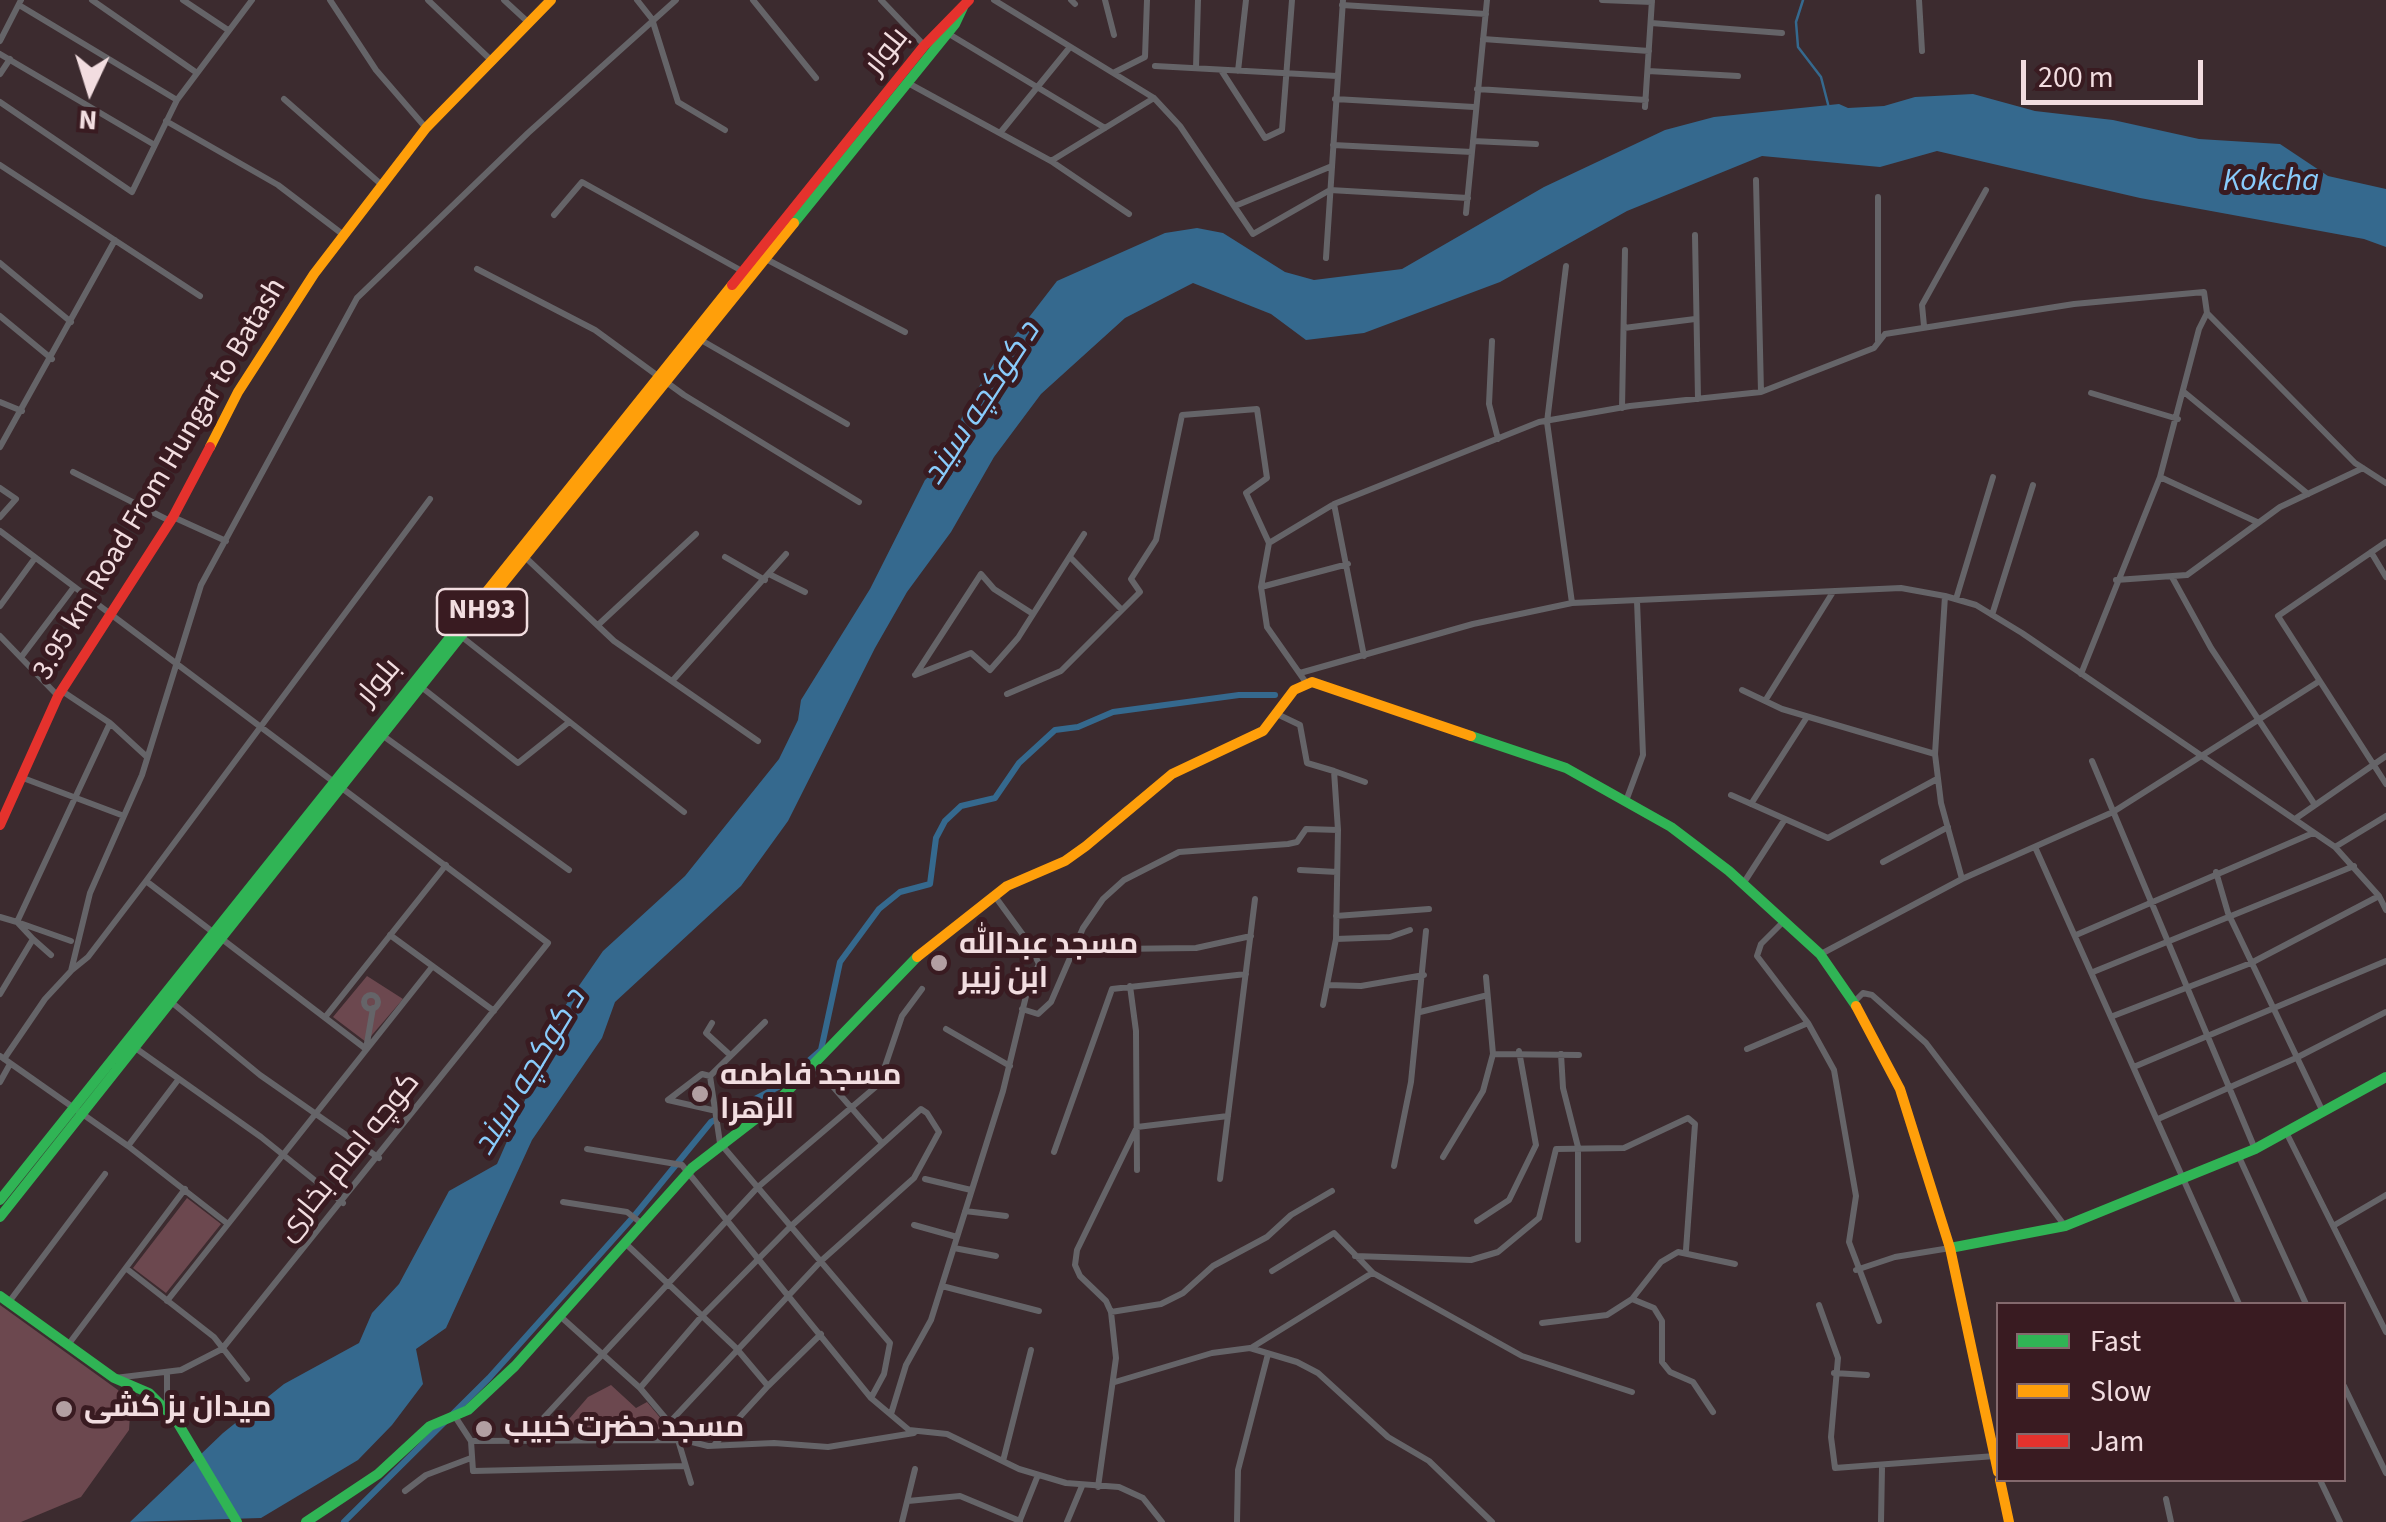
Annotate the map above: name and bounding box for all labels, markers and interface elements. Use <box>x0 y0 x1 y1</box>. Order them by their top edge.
street label: بلوار <box>858 21 918 83</box>
north arrow <box>40 40 140 140</box>
scale bar <box>2026 40 2208 102</box>
text: 200 m <box>2038 56 2114 99</box>
text: N <box>77 99 99 141</box>
water label: Kokcha <box>2223 164 2319 202</box>
street label: 3.95 km Road From Hungar to Batash <box>27 273 295 687</box>
water label: د کوکچه سیند <box>916 315 1050 493</box>
road number: NH93 <box>437 589 527 635</box>
street label: بلوار <box>350 652 410 714</box>
place label: مسجد عبدالله ابن زبیر <box>959 928 1138 998</box>
marker: مسجد عبدالله ابن زبیر <box>928 952 950 974</box>
water label: د کوکچه سیند <box>466 983 596 1163</box>
place label: مسجد فاطمه الزهرا <box>720 1059 902 1130</box>
street label: کوچه امام بخاری <box>271 1066 429 1250</box>
marker: مسجد فاطمه الزهرا <box>689 1083 711 1105</box>
legend <box>1996 1302 2346 1482</box>
text: Fast <box>2090 1320 2141 1363</box>
text: Slow <box>2090 1370 2151 1413</box>
place label: میدان بز کشی <box>84 1391 272 1427</box>
marker: میدان بز کشی <box>53 1398 75 1420</box>
place label: مسجد حضرت خبیب <box>504 1411 744 1447</box>
marker: مسجد حضرت خبیب <box>473 1418 495 1440</box>
text: Jam <box>2090 1420 2144 1463</box>

